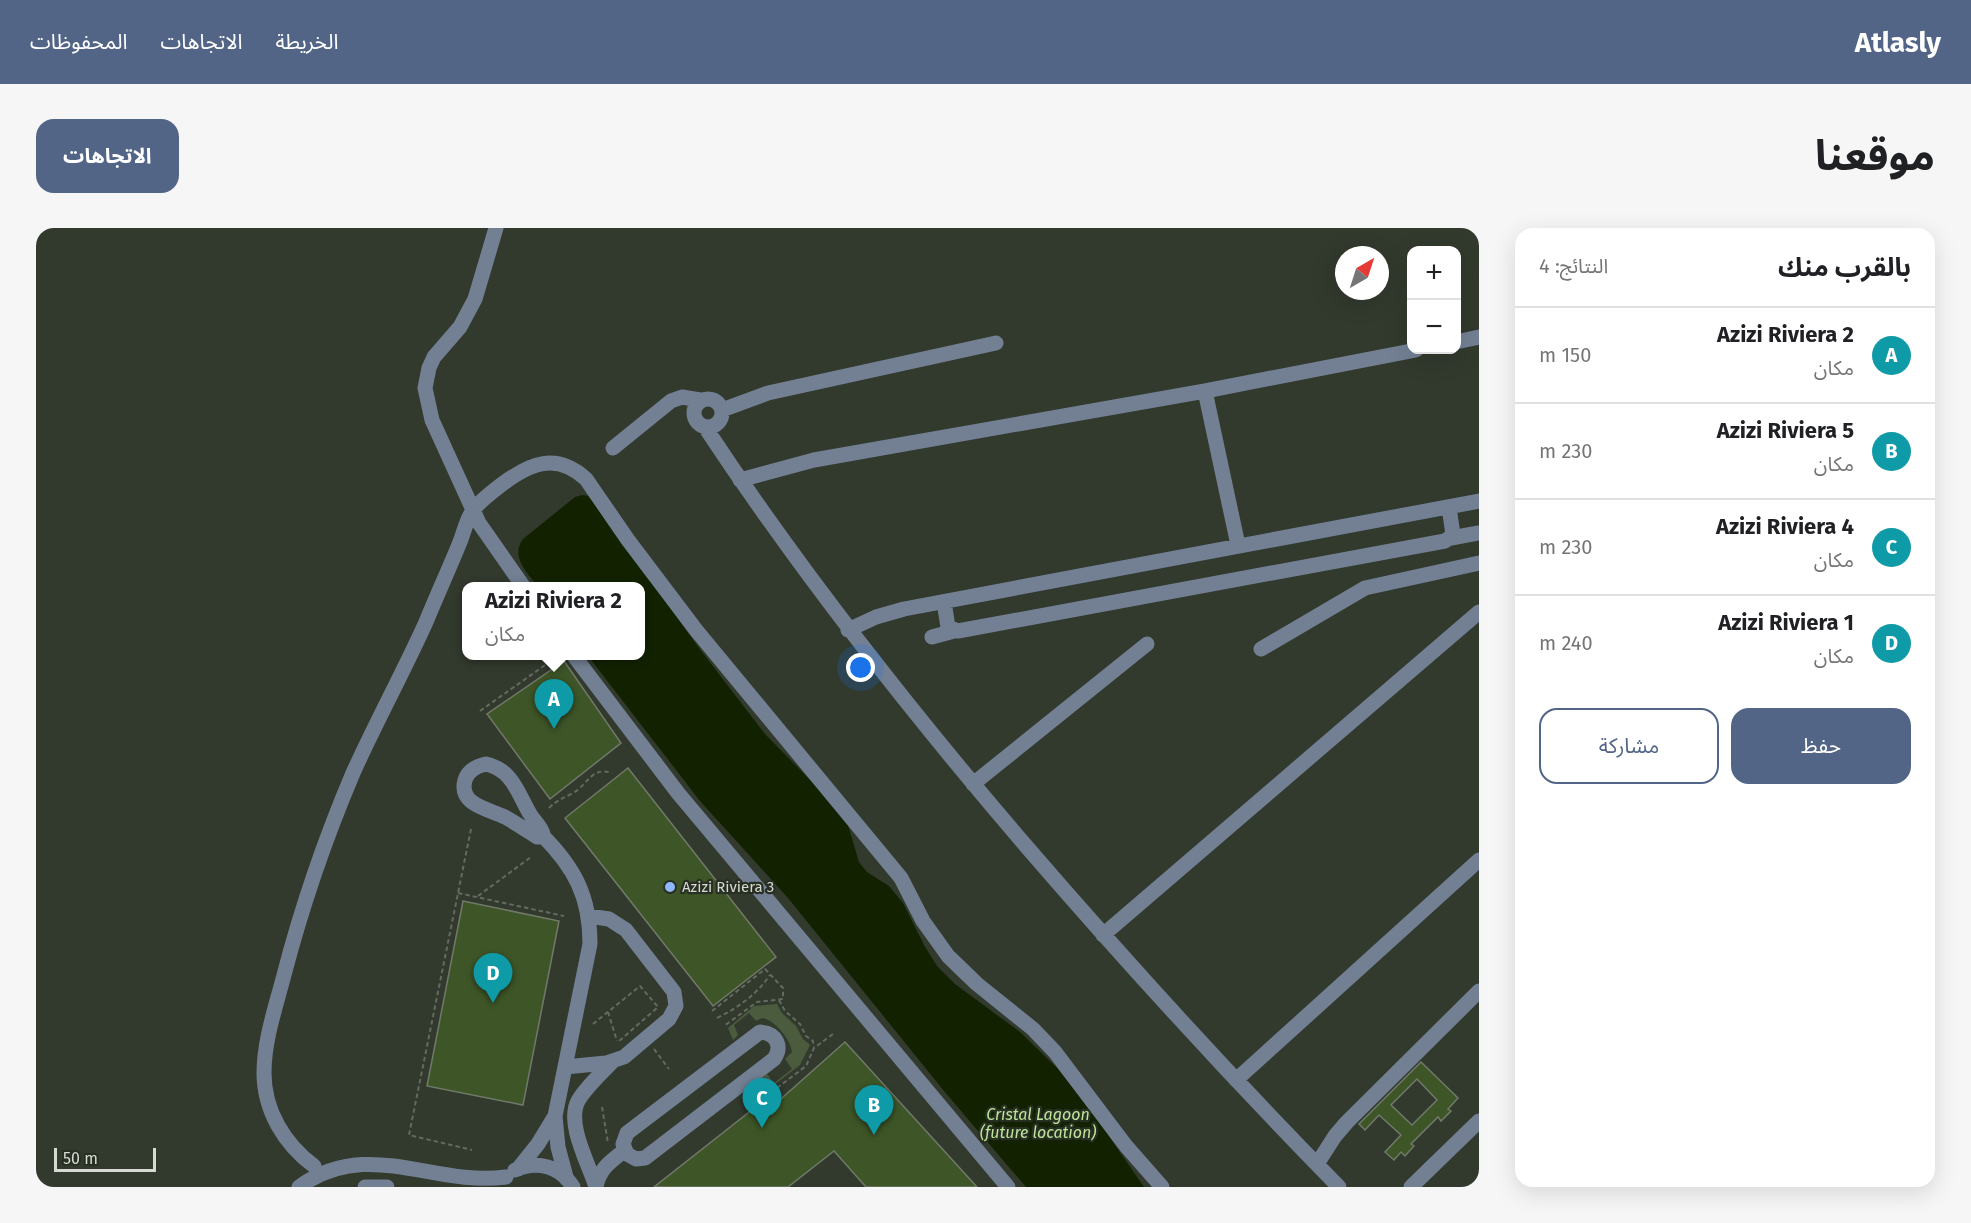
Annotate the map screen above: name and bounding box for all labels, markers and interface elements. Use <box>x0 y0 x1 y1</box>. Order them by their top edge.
text: Atlasly <box>1855 26 1941 59</box>
text: المحفوظات <box>30 29 127 55</box>
text: الاتجاهات <box>160 29 242 55</box>
text: الخريطة <box>275 29 338 55</box>
button: الاتجاهات <box>36 119 179 193</box>
text: موقعنا <box>1815 131 1935 181</box>
north arrow <box>1335 246 1389 300</box>
map controls <box>1407 246 1461 354</box>
button: + <box>1407 246 1461 300</box>
text: بالقرب منك <box>1778 252 1911 283</box>
text: النتائج: 4 <box>1539 254 1608 278</box>
button: − <box>1407 300 1461 354</box>
text: Azizi Riviera 2 <box>1717 321 1854 348</box>
text: 150 m <box>1539 343 1591 367</box>
text: A <box>1886 343 1897 367</box>
text: مكان <box>1814 356 1854 380</box>
text: Azizi Riviera 5 <box>1717 417 1854 444</box>
text: 230 m <box>1539 439 1592 463</box>
text: B <box>1885 439 1898 463</box>
text: مكان <box>1814 452 1854 476</box>
text: Azizi Riviera 4 <box>1716 513 1854 540</box>
text: 230 m <box>1539 535 1592 559</box>
text: C <box>1886 535 1897 559</box>
text: مكان <box>1814 548 1854 572</box>
popup <box>462 582 645 660</box>
text: Azizi Riviera 2 <box>485 587 622 614</box>
text: Azizi Riviera 1 <box>1718 609 1854 636</box>
text: مكان <box>485 622 525 646</box>
text: 240 m <box>1539 631 1593 655</box>
text: D <box>1885 631 1898 655</box>
text: مكان <box>1814 644 1854 668</box>
your location <box>846 653 875 682</box>
pin: A <box>534 680 574 729</box>
button: مشاركة <box>1539 708 1719 784</box>
button: حفظ <box>1731 708 1911 784</box>
place label: Azizi Riviera 3 <box>682 878 774 896</box>
marker: Azizi Riviera 3 <box>663 880 677 894</box>
pin: D <box>474 954 512 1003</box>
pin: C <box>742 1078 782 1128</box>
pin: B <box>854 1086 894 1135</box>
water label: Cristal Lagoon (future location) <box>980 1105 1096 1142</box>
scale bar <box>54 1145 156 1172</box>
text: 50 m <box>63 1149 98 1168</box>

